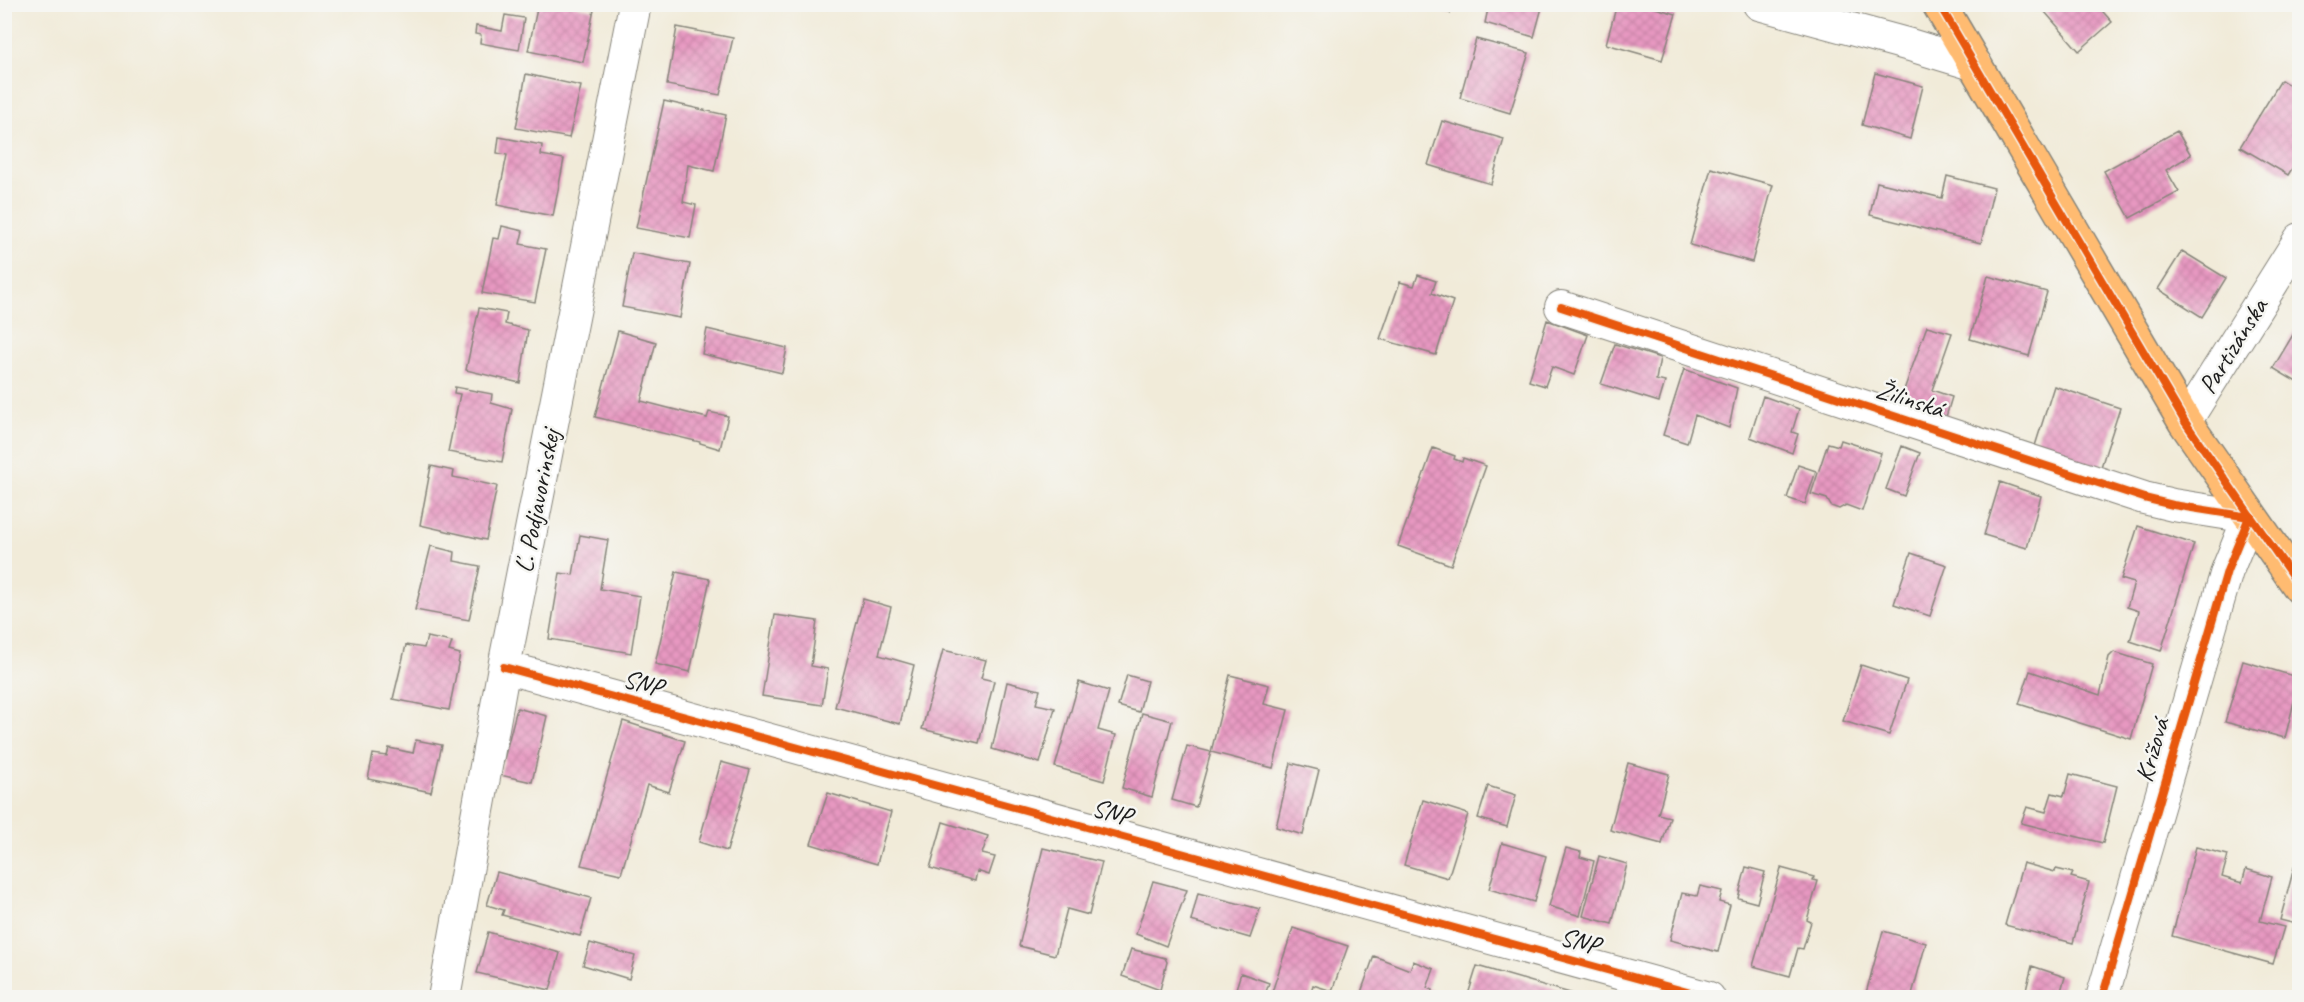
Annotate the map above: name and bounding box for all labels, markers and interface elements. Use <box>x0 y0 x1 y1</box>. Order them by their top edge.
street label: Partizánska <box>2191 291 2276 400</box>
street label: Žilinská <box>1872 373 1950 426</box>
street label: Ľ. Podjavorinskej <box>507 423 568 575</box>
street label: SNP <box>620 662 670 705</box>
street label: Krížová <box>2127 712 2177 786</box>
street label: SNP <box>1089 791 1139 834</box>
street label: SNP <box>1557 920 1607 963</box>

